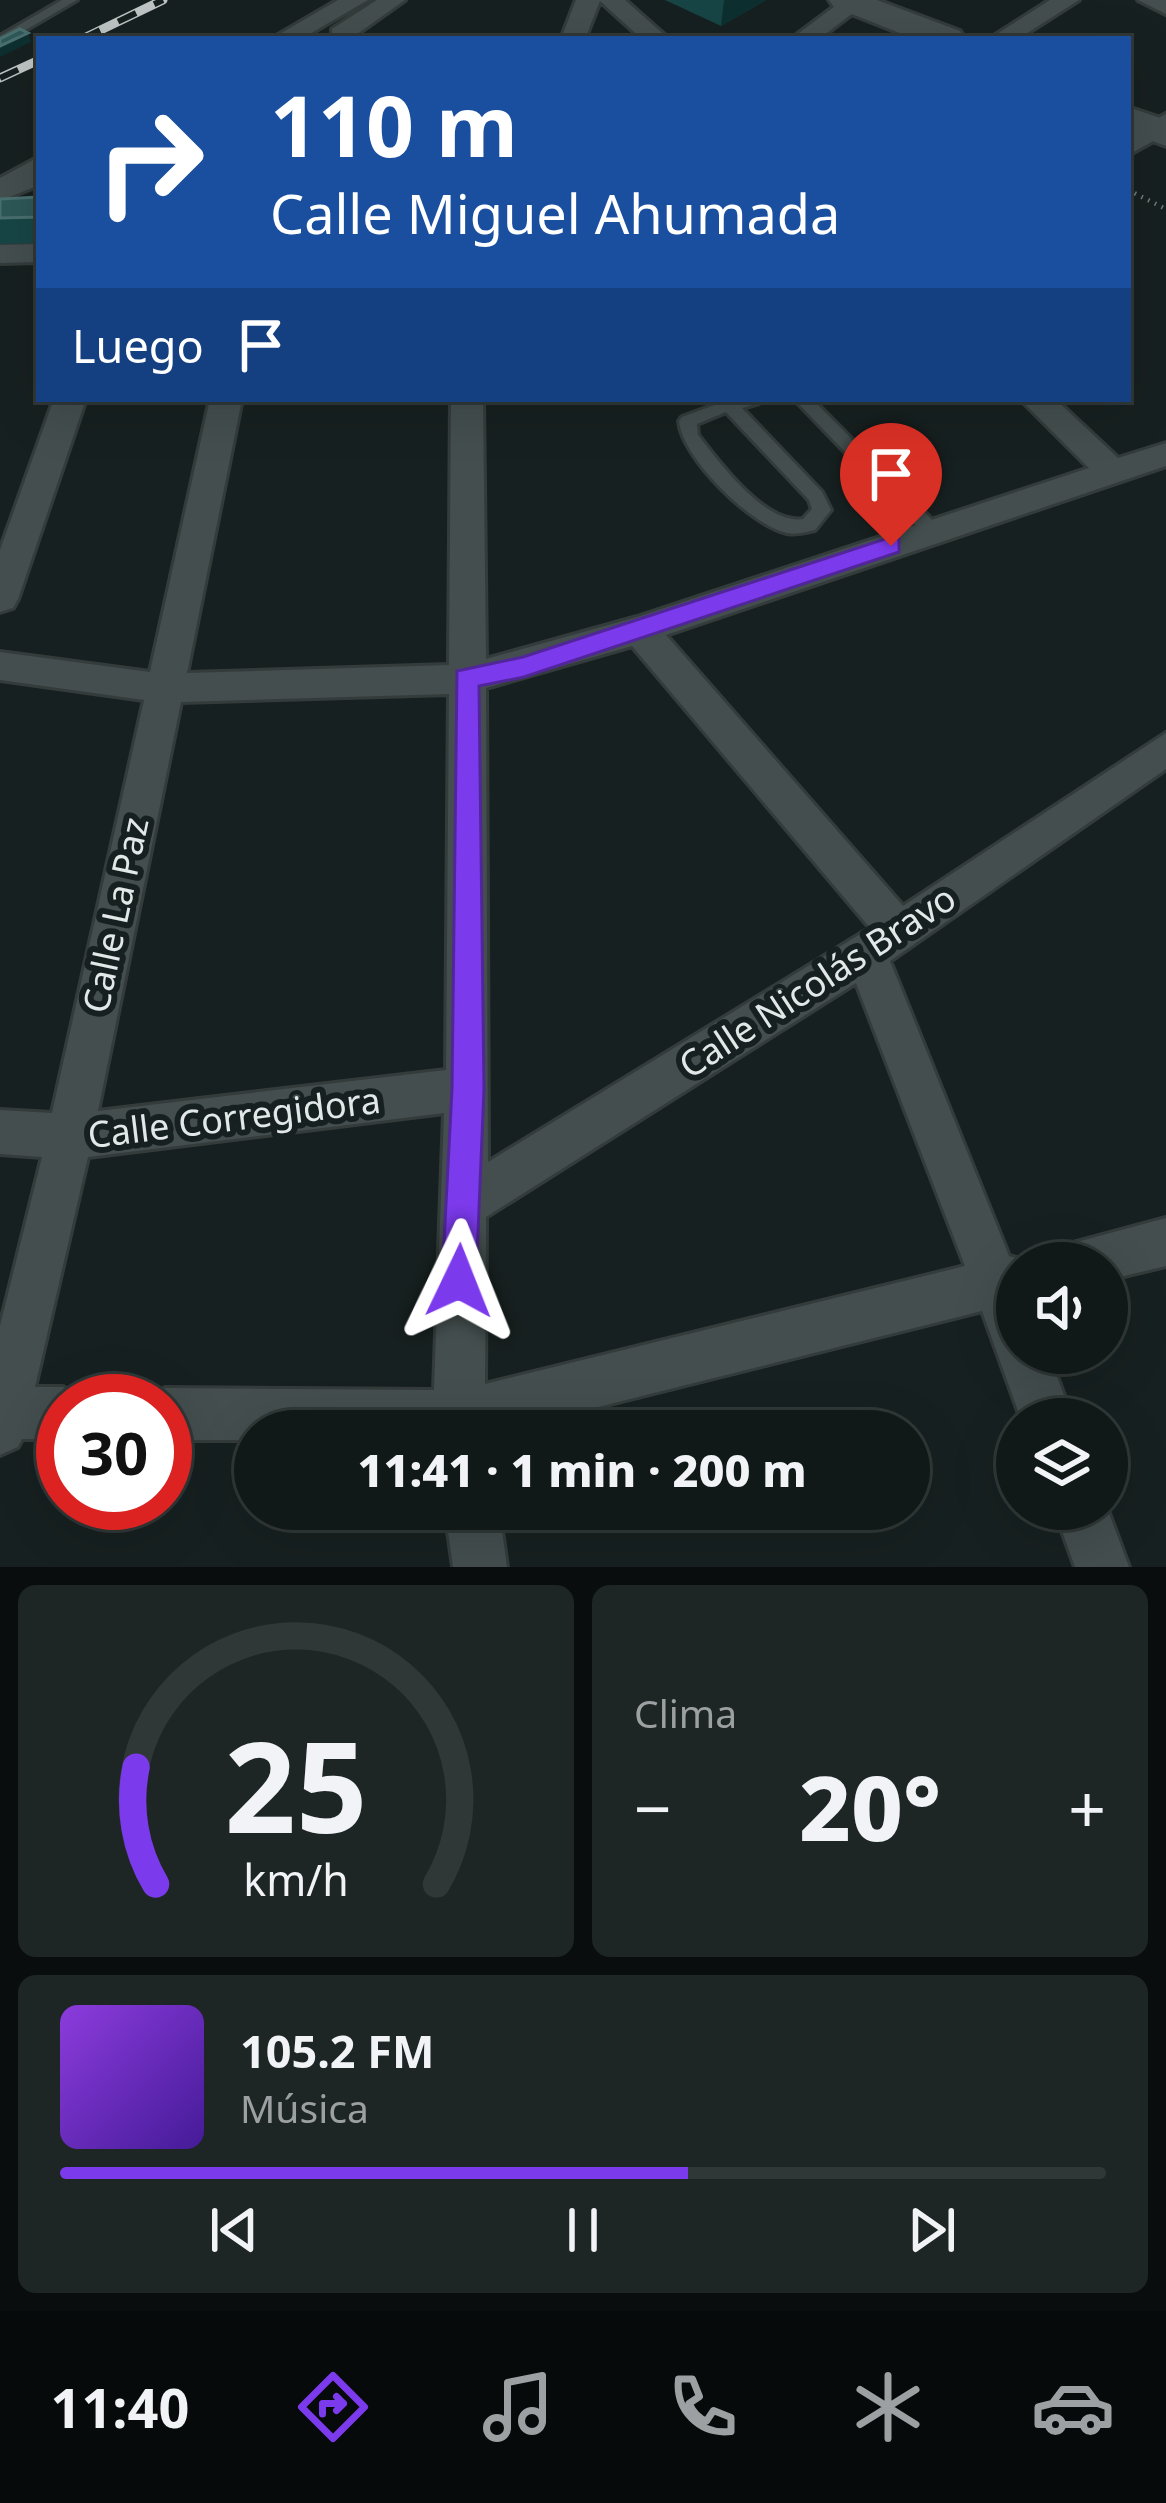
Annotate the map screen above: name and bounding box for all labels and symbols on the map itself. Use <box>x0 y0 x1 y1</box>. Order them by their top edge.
pin <box>840 423 942 546</box>
street label: Calle La Paz <box>70 813 160 1017</box>
street label: Calle Nicolás Bravo <box>669 873 965 1089</box>
street label: Calle Corregidora <box>85 1075 383 1159</box>
position arrow <box>396 1218 522 1344</box>
speed limit sign: 30 <box>36 1374 192 1530</box>

